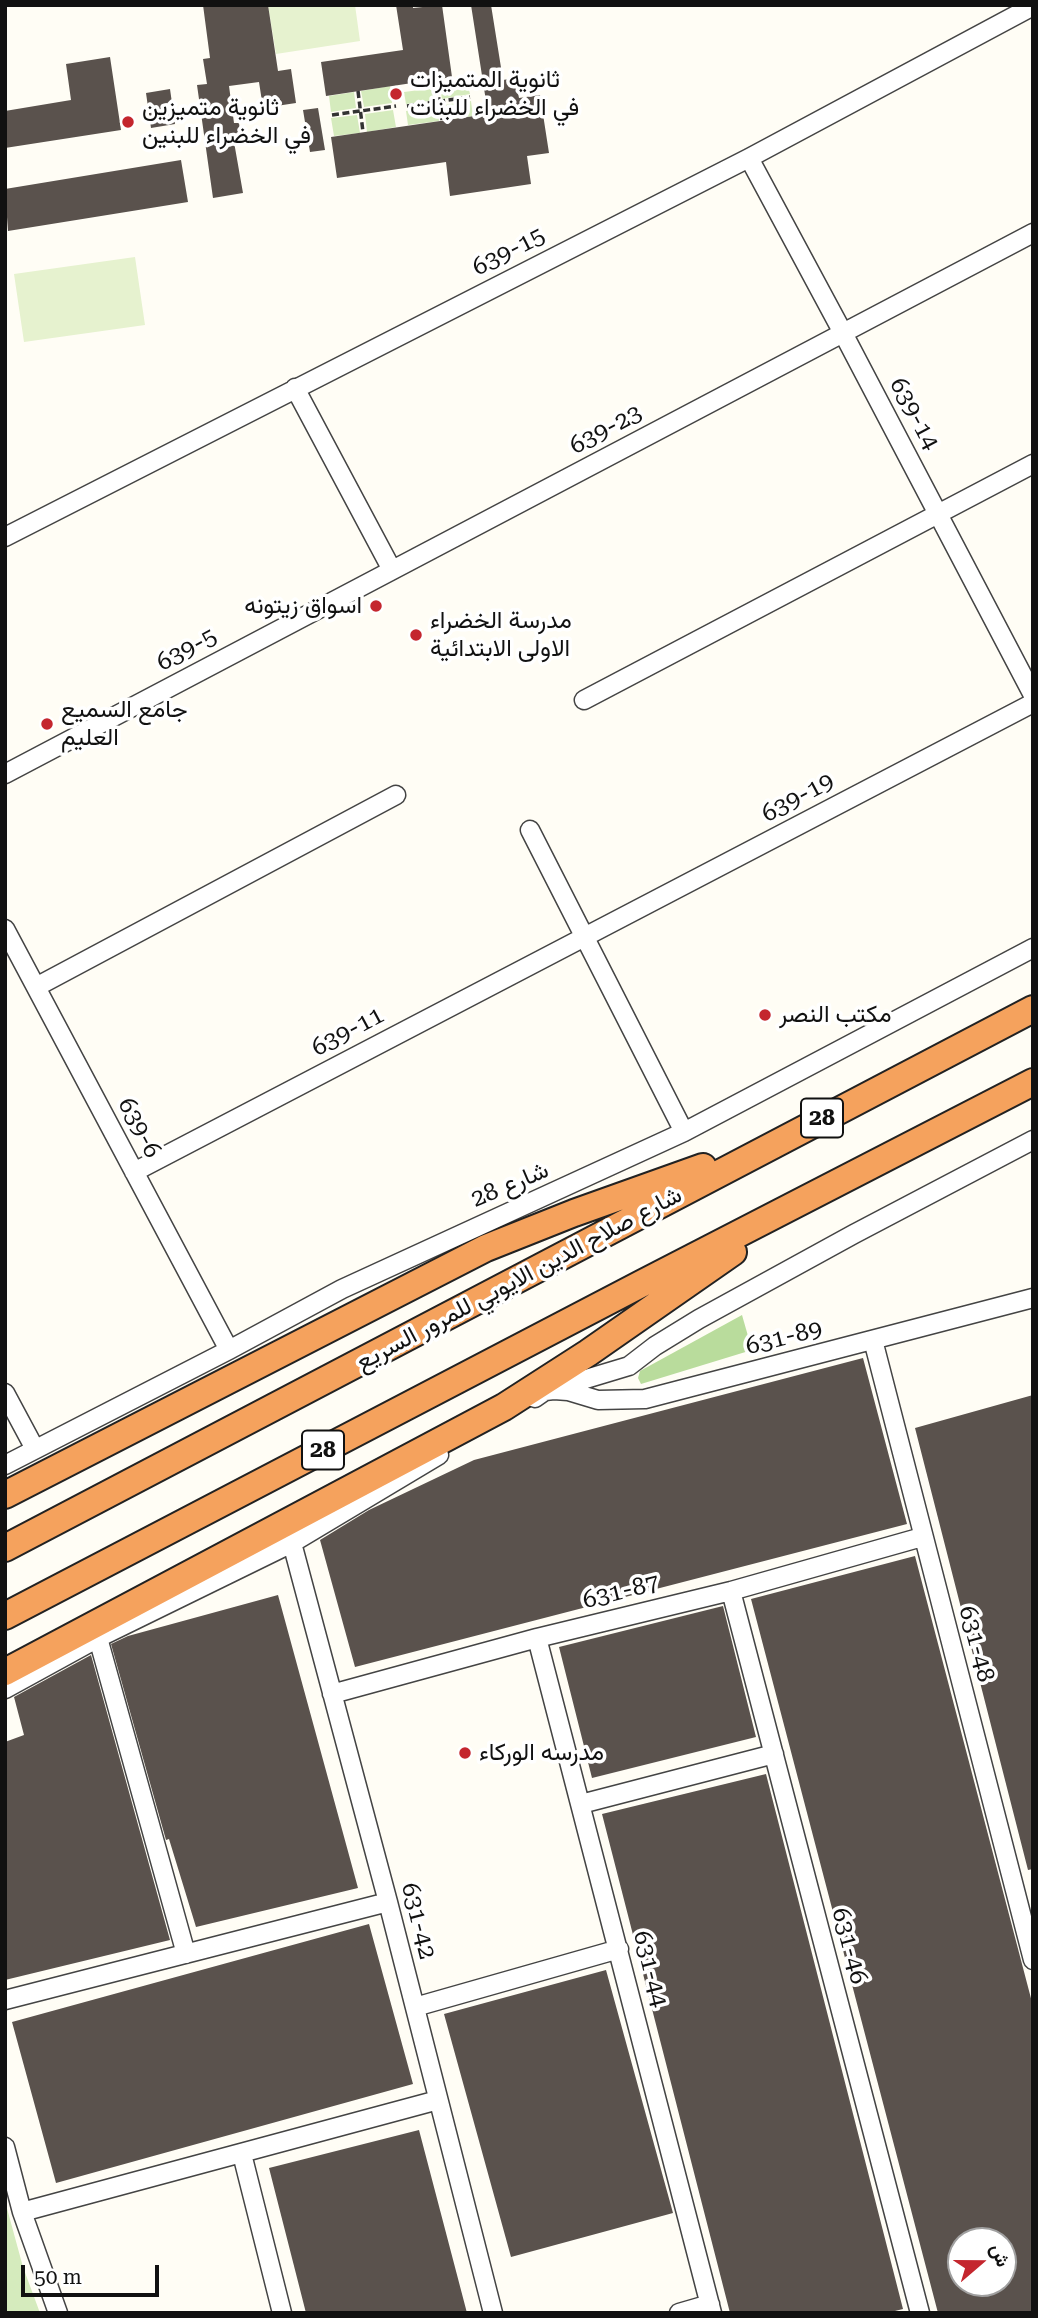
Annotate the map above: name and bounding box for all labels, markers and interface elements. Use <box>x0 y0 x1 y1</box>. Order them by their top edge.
place label: ثانوية المتميزات في الخضراء للبنات <box>410 66 579 122</box>
marker: ثانوية المتميزات في الخضراء للبنات <box>388 86 404 102</box>
place label: ثانوية متميزين في الخضراء للبنين <box>142 94 311 150</box>
marker: ثانوية متميزين في الخضراء للبنين <box>120 114 136 130</box>
street label: 639-15 <box>468 222 550 282</box>
street label: 639-14 <box>883 373 945 455</box>
street label: 639-23 <box>565 399 647 461</box>
place label: اسواق زيتونه <box>244 592 362 620</box>
marker: اسواق زيتونه <box>368 598 384 614</box>
place label: مدرسة الخضراء الاولى الابتدائية <box>430 607 572 663</box>
street label: 639-5 <box>152 622 222 678</box>
marker: مدرسة الخضراء الاولى الابتدائية <box>408 627 424 643</box>
place label: جامع السميع العليم <box>61 696 188 752</box>
marker: جامع السميع العليم <box>39 716 55 732</box>
street label: 639-19 <box>757 767 839 829</box>
street label: 639-11 <box>307 1001 389 1063</box>
place label: مكتب النصر <box>779 1001 892 1029</box>
marker: مكتب النصر <box>757 1007 773 1023</box>
street label: 639-6 <box>111 1093 167 1163</box>
road number: 28 <box>801 1098 843 1138</box>
street label: شارع 28 <box>467 1156 553 1214</box>
street label: شارع صلاح الدين الايوبي للمرور السريع <box>351 1181 687 1377</box>
street label: 631-89 <box>743 1315 825 1361</box>
road number: 28 <box>302 1430 344 1470</box>
street label: 631-87 <box>580 1569 662 1615</box>
street label: 631-48 <box>952 1603 1000 1685</box>
place label: مدرسه الوركاء <box>479 1739 604 1767</box>
marker: مدرسه الوركاء <box>457 1745 473 1761</box>
street label: 631-42 <box>395 1880 441 1962</box>
street label: 631-46 <box>825 1905 873 1987</box>
street label: 631-44 <box>627 1928 673 2010</box>
north arrow <box>947 2227 1017 2297</box>
text: ش <box>986 2241 1015 2270</box>
scale bar <box>24 2252 163 2296</box>
text: 50 m <box>34 2265 82 2289</box>

